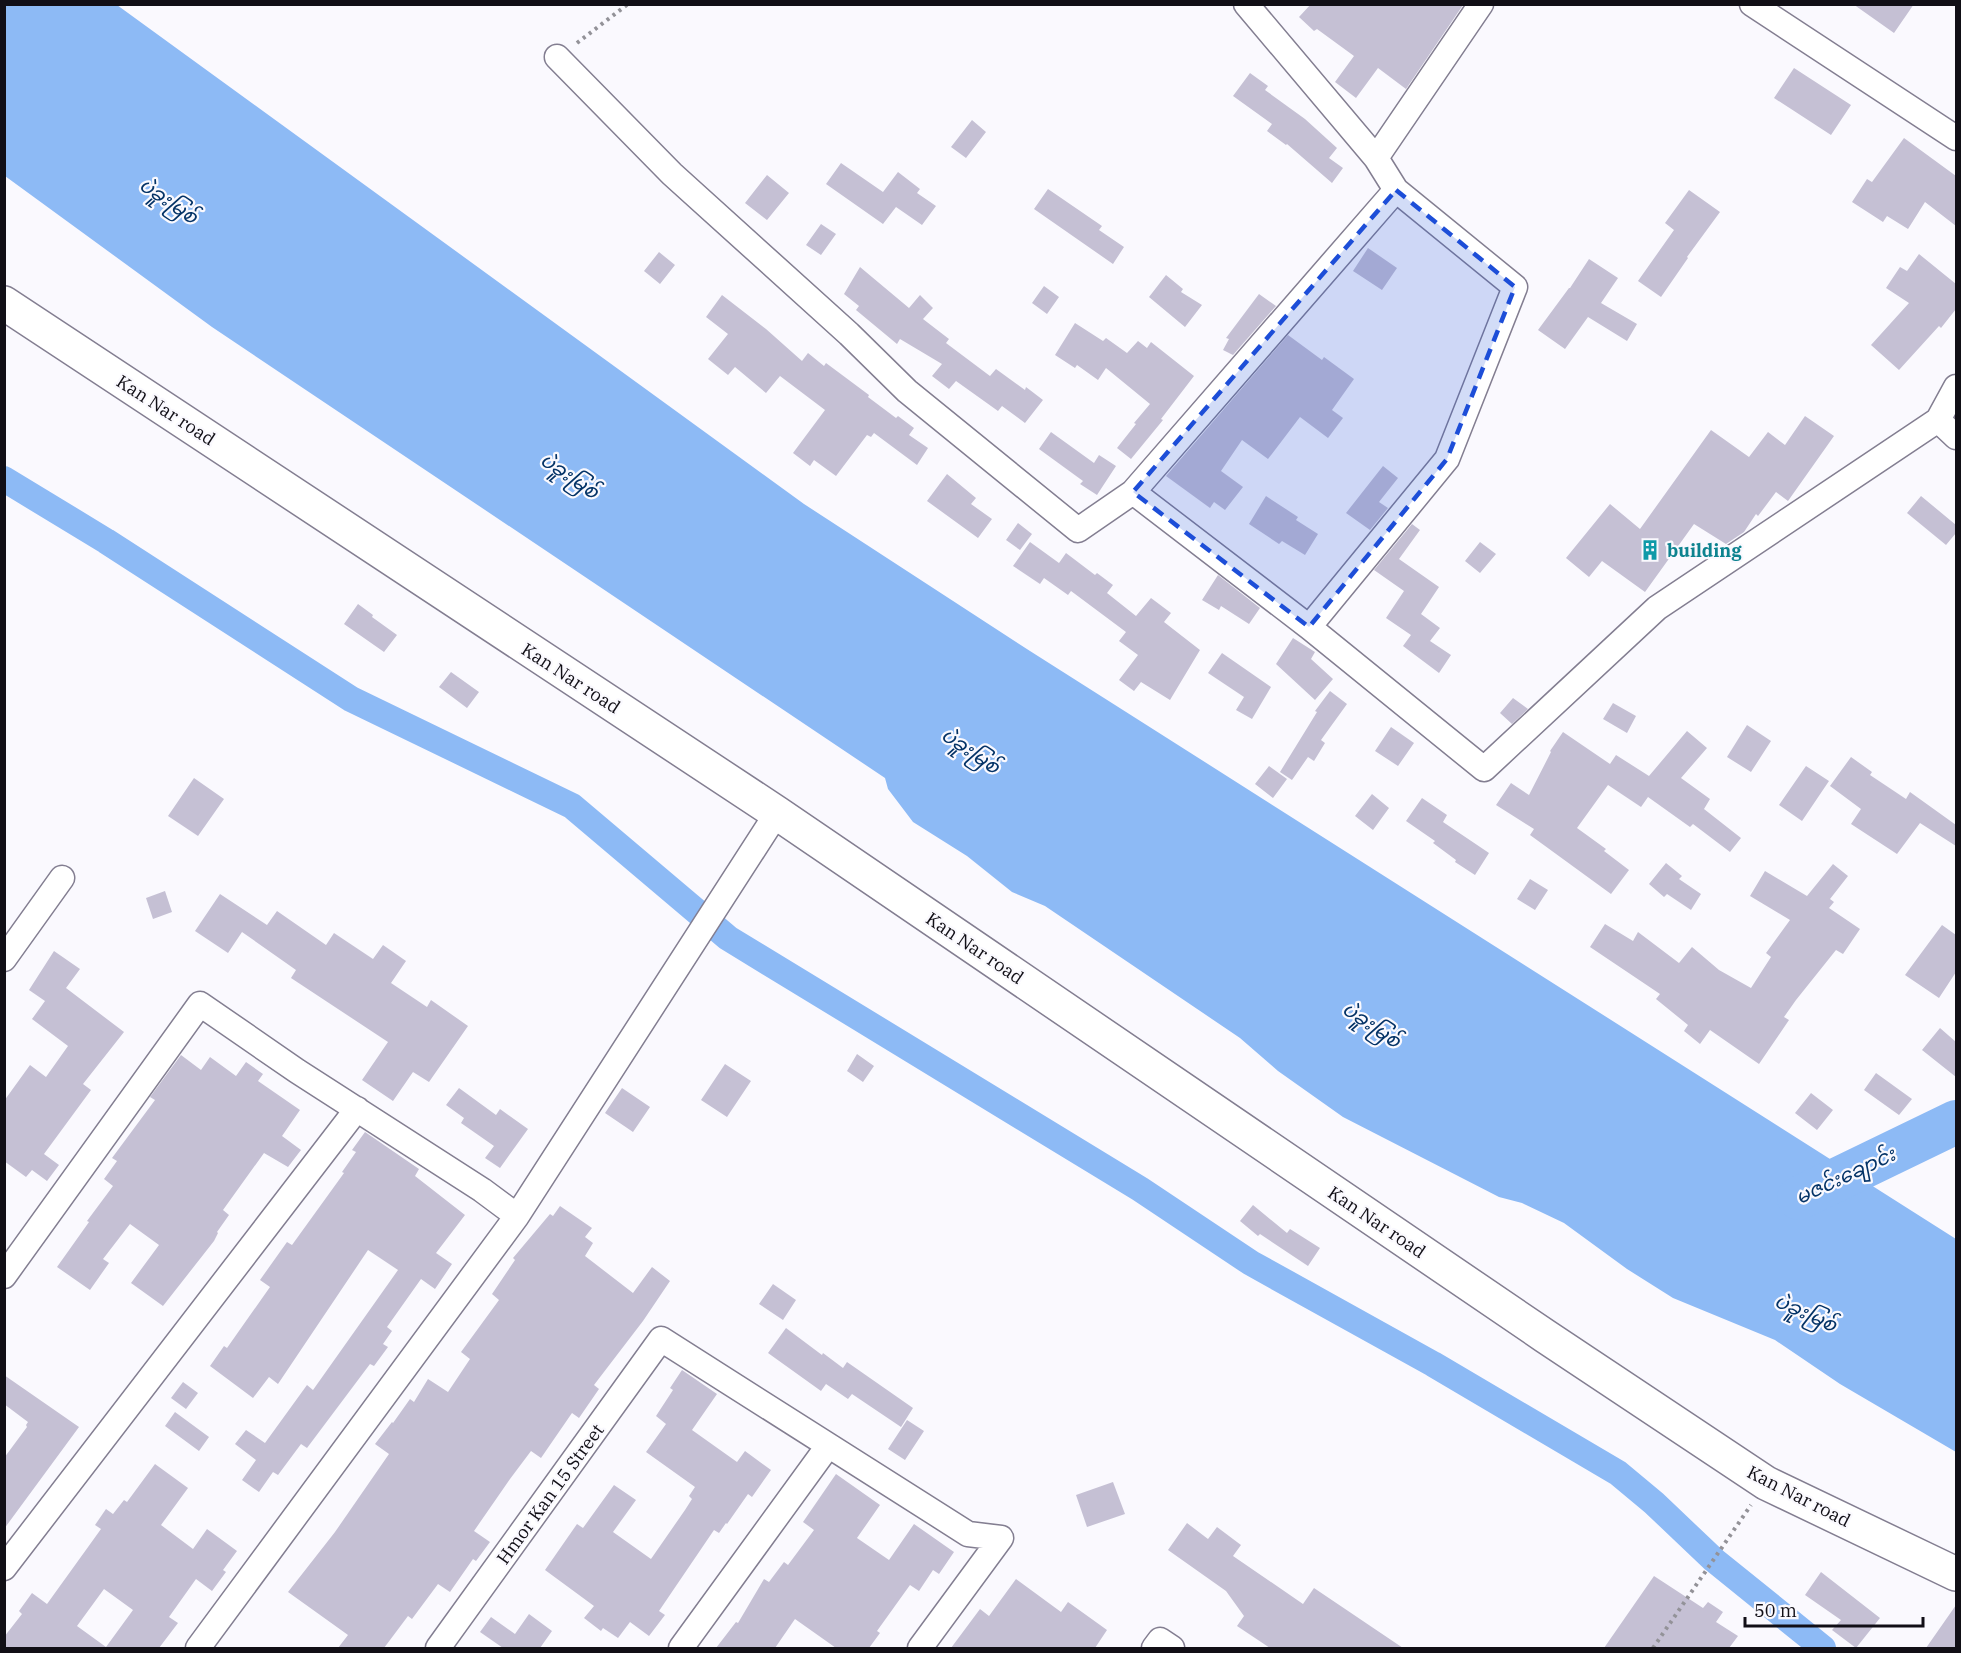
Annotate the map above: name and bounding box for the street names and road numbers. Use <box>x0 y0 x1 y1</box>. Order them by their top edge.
street label: Kan Nar road <box>112 370 220 450</box>
street label: Kan Nar road <box>517 638 625 718</box>
street label: Kan Nar road <box>922 907 1028 989</box>
street label: Kan Nar road <box>1324 1181 1430 1263</box>
street label: Hmor Kan 15 Street <box>491 1419 609 1569</box>
street label: Kan Nar road <box>1743 1460 1855 1532</box>

